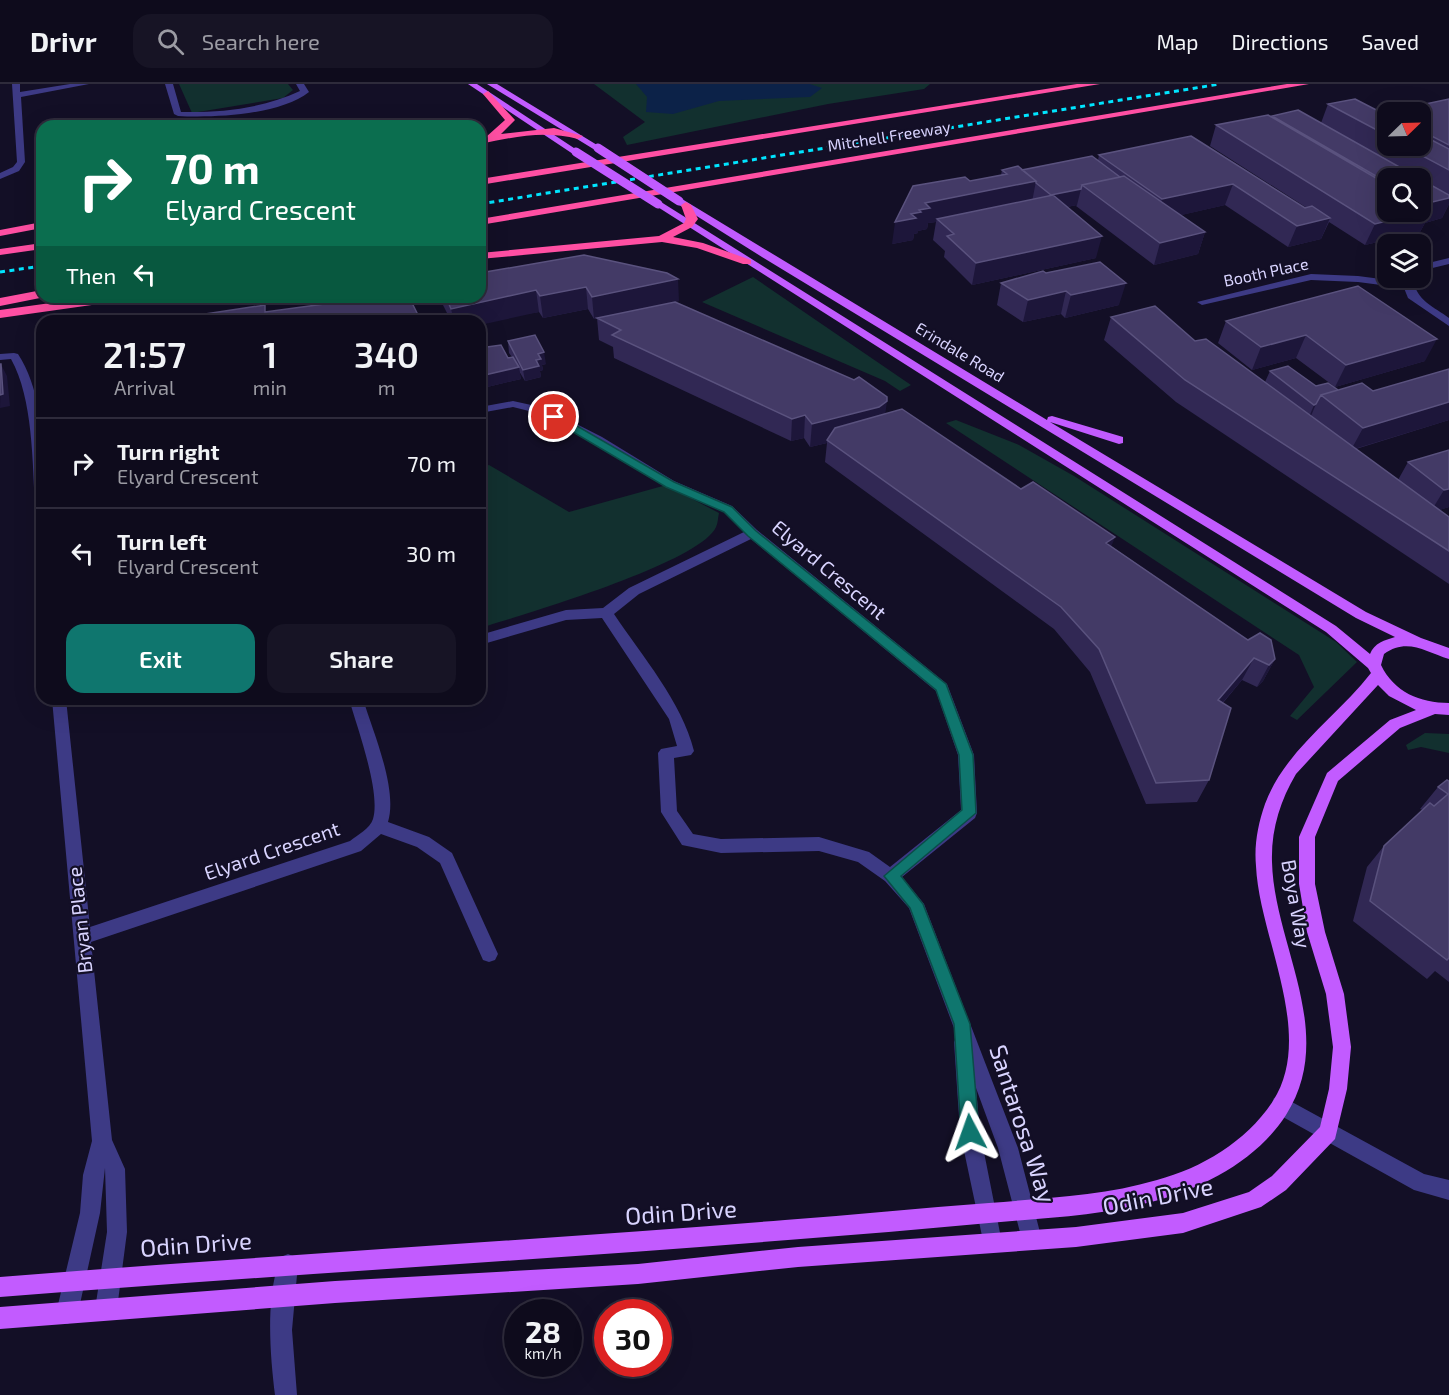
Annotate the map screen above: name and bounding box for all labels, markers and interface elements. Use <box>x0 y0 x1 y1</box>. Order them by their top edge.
search box <box>133 14 553 68</box>
text: Drivr <box>30 24 97 58</box>
icon: search <box>154 25 187 58</box>
text: Search here <box>202 28 320 54</box>
text: Map <box>1156 29 1199 54</box>
text: Directions <box>1232 29 1328 54</box>
text: Saved <box>1361 29 1419 54</box>
north arrow <box>1377 102 1431 156</box>
map controls <box>1377 102 1431 288</box>
street label: Mitchell Freeway <box>826 116 952 155</box>
text: 70 m <box>165 142 260 192</box>
icon: right <box>66 144 144 222</box>
button: search <box>1377 168 1431 222</box>
text: Elyard Crescent <box>165 193 356 225</box>
button: layers <box>1377 234 1431 288</box>
street label: Booth Place <box>1222 253 1310 290</box>
icon: left <box>128 258 161 291</box>
text: Then <box>66 262 116 288</box>
street label: Erindale Road <box>912 318 1008 386</box>
text: 21:57 <box>103 332 186 375</box>
text: 1 <box>262 332 277 375</box>
text: 340 <box>354 332 419 375</box>
text: Arrival <box>114 375 175 399</box>
text: min <box>253 375 287 399</box>
text: m <box>378 375 395 399</box>
pin <box>528 391 579 442</box>
icon: arrive <box>537 400 570 433</box>
text: Turn right <box>117 438 219 464</box>
icon: right <box>66 447 99 480</box>
text: 70 m <box>407 450 456 476</box>
text: Elyard Crescent <box>117 464 259 488</box>
street label: Elyard Crescent <box>768 515 892 624</box>
text: Turn left <box>117 528 206 554</box>
icon: left <box>66 537 99 570</box>
text: 30 m <box>406 540 456 566</box>
text: Elyard Crescent <box>117 554 259 578</box>
button: Exit <box>66 624 255 693</box>
button: Share <box>267 624 456 693</box>
street label: Elyard Crescent <box>201 816 343 884</box>
street label: Boya Way <box>1277 858 1317 950</box>
street label: Bryan Place <box>61 866 97 975</box>
street label: Santarosa Way <box>984 1041 1063 1207</box>
position arrow <box>938 1100 1002 1164</box>
street label: Odin Drive <box>1100 1171 1215 1220</box>
street label: Odin Drive <box>624 1193 738 1230</box>
street label: Odin Drive <box>139 1225 253 1262</box>
speed limit sign: 30 <box>594 1299 672 1377</box>
text: 28 <box>525 1313 561 1349</box>
text: km/h <box>524 1344 562 1362</box>

